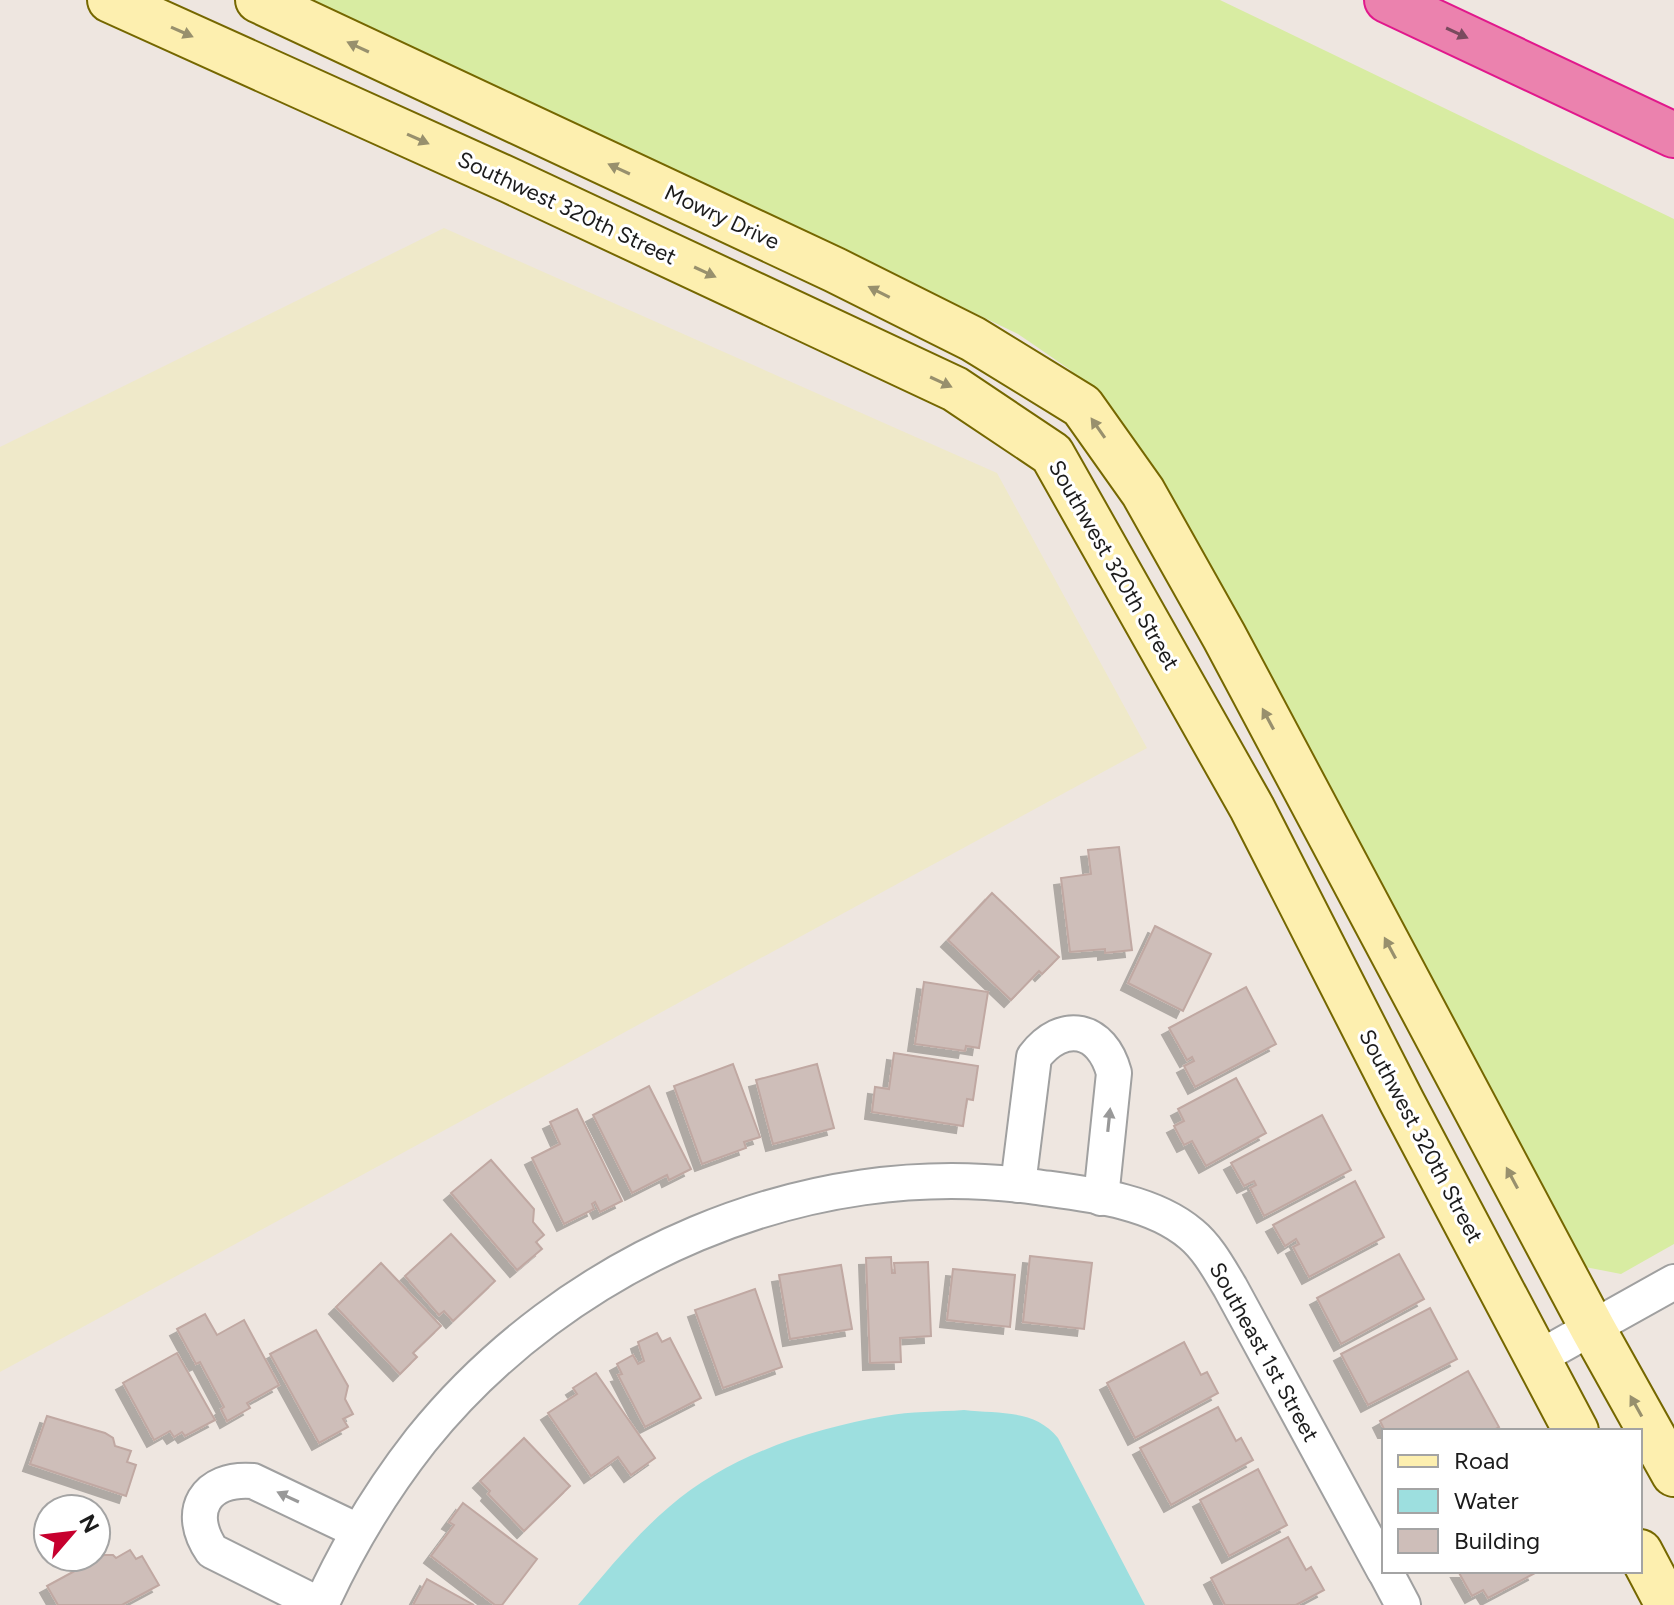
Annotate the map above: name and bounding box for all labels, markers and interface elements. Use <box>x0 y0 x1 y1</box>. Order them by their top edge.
one-way arrow <box>170 25 193 39</box>
one-way arrow <box>1446 26 1469 40</box>
one-way arrow <box>346 40 370 54</box>
one-way arrow <box>407 132 430 146</box>
street label: Southwest 320th Street <box>453 145 681 271</box>
one-way arrow <box>607 162 631 175</box>
street label: Mowry Drive <box>660 179 784 255</box>
one-way arrow <box>694 265 717 279</box>
one-way arrow <box>867 286 890 299</box>
one-way arrow <box>929 375 953 389</box>
one-way arrow <box>1090 418 1106 439</box>
street label: Southwest 320th Street <box>1043 455 1185 675</box>
one-way arrow <box>1261 707 1274 730</box>
one-way arrow <box>1383 937 1397 960</box>
street label: Southwest 320th Street <box>1353 1025 1489 1247</box>
one-way arrow <box>1103 1107 1116 1132</box>
one-way arrow <box>1506 1166 1519 1189</box>
street label: Southeast 1st Street <box>1203 1258 1325 1446</box>
one-way arrow <box>1629 1395 1643 1418</box>
legend <box>1382 1429 1642 1573</box>
text: Road <box>1454 1446 1509 1475</box>
text: Water <box>1454 1486 1519 1515</box>
one-way arrow <box>276 1491 299 1504</box>
north arrow <box>32 1493 112 1573</box>
text: N <box>73 1510 105 1538</box>
text: Building <box>1454 1526 1540 1555</box>

